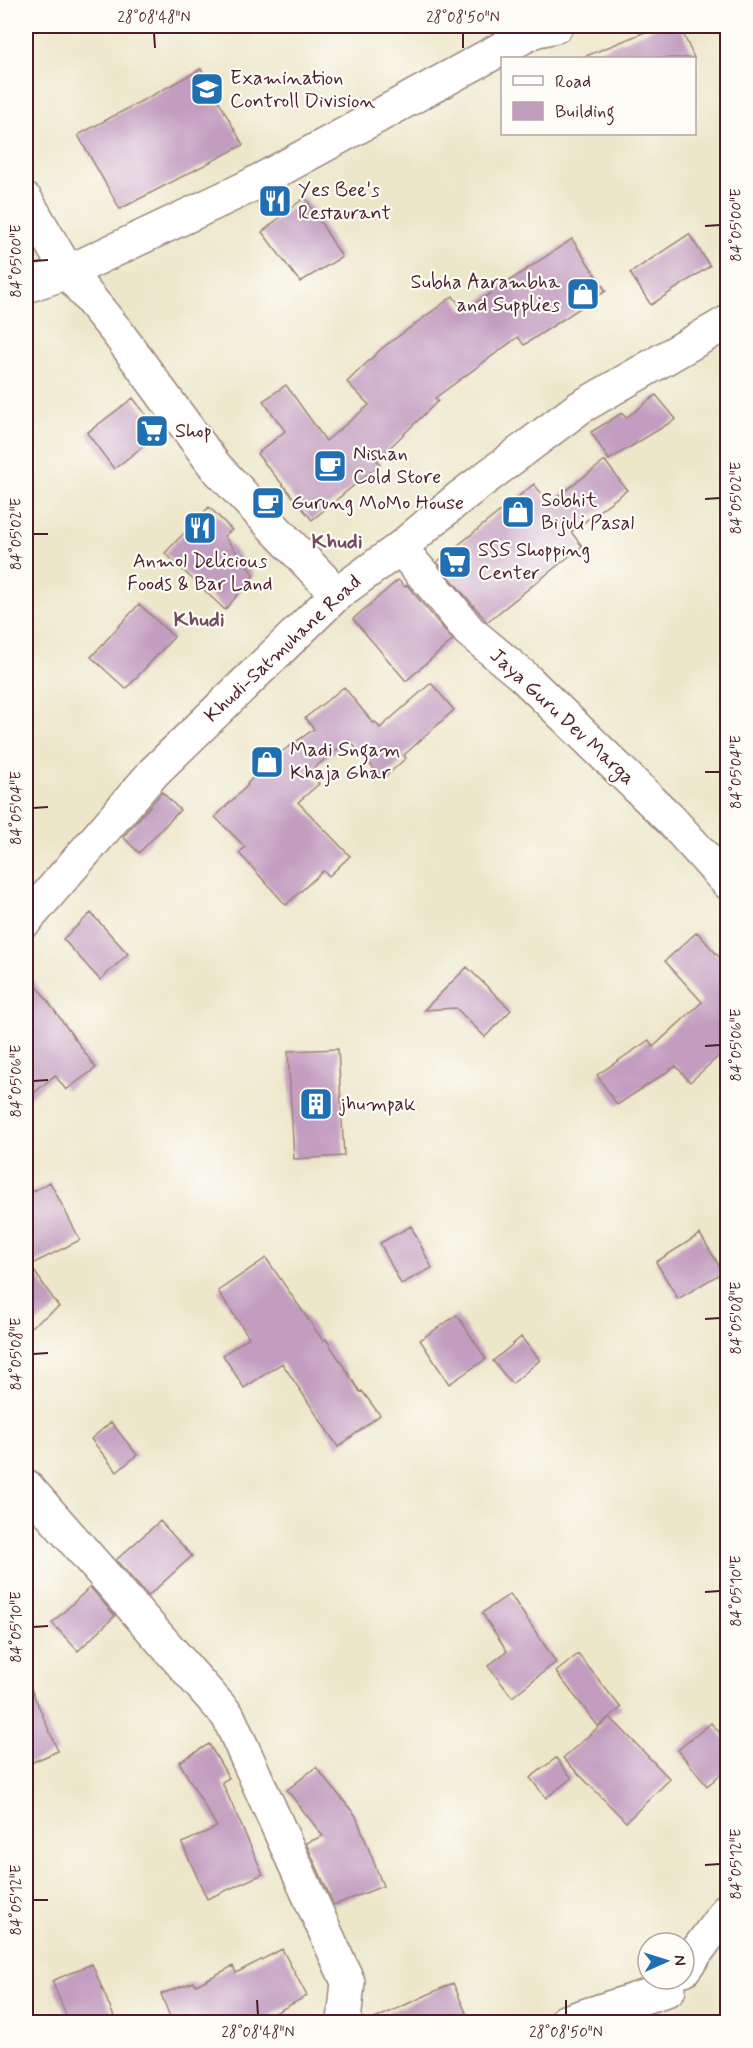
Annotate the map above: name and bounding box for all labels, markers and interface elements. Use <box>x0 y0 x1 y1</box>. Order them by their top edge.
text: 28°08'48"N <box>118 8 190 28</box>
text: 28°08'50"N <box>426 8 500 28</box>
legend <box>501 57 696 135</box>
place label: Examination Controll Division <box>230 65 376 115</box>
text: Road <box>555 70 591 94</box>
school or university icon: Examination Controll Division <box>189 71 225 107</box>
text: Building <box>555 100 615 126</box>
place label: Yes Bee's Restaurant <box>298 177 391 227</box>
restaurant icon: Yes Bee's Restaurant <box>257 183 293 219</box>
text: 84°05'00"E <box>727 188 747 262</box>
text: 84°05'00"E <box>7 224 27 298</box>
place label: Subha Aarambha and Supplies <box>411 269 561 319</box>
shop icon: Subha Aarambha and Supplies <box>565 276 601 312</box>
supermarket icon: Shop <box>134 413 170 449</box>
place label: Shop <box>175 418 212 445</box>
place label: Nishan Cold Store <box>353 441 441 491</box>
cafe icon: Nishan Cold Store <box>312 448 348 484</box>
text: 84°05'02"E <box>727 461 747 534</box>
cafe icon: Gurung MoMo House <box>250 485 286 521</box>
place label: Sobhit Bijuli Pasal <box>541 487 634 537</box>
place label: Gurung MoMo House <box>291 490 464 517</box>
shop icon: Sobhit Bijuli Pasal <box>500 494 536 530</box>
text: 84°05'02"E <box>7 497 27 570</box>
restaurant icon: Anmol Delicious Foods & Bar Land <box>182 510 218 546</box>
district label: Khudi <box>311 528 363 556</box>
place label: SSS Shopping Center <box>478 537 590 587</box>
supermarket icon: SSS Shopping Center <box>437 544 473 580</box>
place label: Anmol Delicious Foods & Bar Land <box>127 548 273 598</box>
street label: Khudi-Satmuhane Road <box>199 569 367 729</box>
district label: Khudi <box>173 606 225 634</box>
street label: Jaya Guru Dev Marga <box>483 643 640 792</box>
text: 84°05'04"E <box>727 735 747 809</box>
place label: Madi Sngam Khaja Ghar <box>290 737 401 787</box>
shop icon: Madi Sngam Khaja Ghar <box>249 744 285 780</box>
text: 84°05'04"E <box>7 771 27 845</box>
text: 84°05'06"E <box>727 1008 747 1082</box>
text: 84°05'06"E <box>7 1044 27 1118</box>
building icon: jhumpak <box>298 1086 334 1122</box>
place label: jhumpak <box>338 1091 415 1118</box>
text: 84°05'08"E <box>727 1281 747 1355</box>
text: 84°05'08"E <box>7 1317 27 1391</box>
text: 84°05'10"E <box>727 1555 747 1627</box>
text: 84°05'10"E <box>7 1591 27 1663</box>
text: 84°05'12"E <box>727 1828 747 1900</box>
text: 84°05'12"E <box>7 1864 27 1936</box>
north arrow <box>636 1931 696 1991</box>
text: N <box>669 1954 690 1966</box>
text: 28°08'48"N <box>222 2023 294 2043</box>
text: 28°08'50"N <box>529 2023 603 2043</box>

